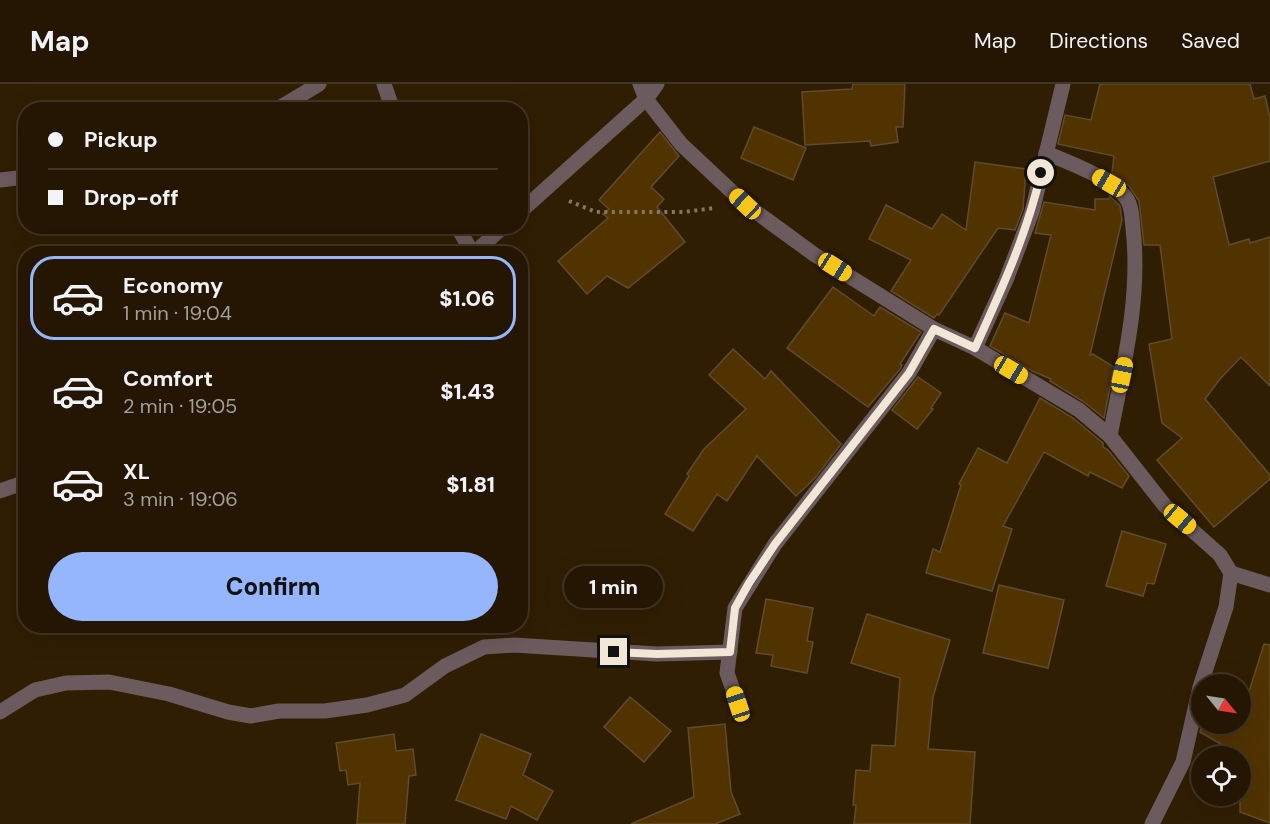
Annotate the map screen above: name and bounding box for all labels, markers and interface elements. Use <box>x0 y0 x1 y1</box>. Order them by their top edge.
text: Map <box>30 23 90 60</box>
text: Map <box>974 27 1016 55</box>
text: Directions <box>1049 27 1148 55</box>
text: Saved <box>1181 27 1240 55</box>
text: Pickup <box>84 125 158 154</box>
route start <box>1027 159 1054 186</box>
car <box>1089 166 1129 200</box>
text: Drop-off <box>84 183 179 212</box>
car <box>726 185 764 223</box>
car <box>815 250 855 284</box>
icon: car <box>51 271 105 325</box>
text: Economy <box>123 271 223 300</box>
text: $1.06 <box>439 284 495 313</box>
text: 1 min · 19:04 <box>123 300 232 326</box>
car <box>991 353 1031 387</box>
car <box>1109 356 1135 394</box>
icon: car <box>51 364 105 418</box>
text: Comfort <box>123 364 213 393</box>
text: $1.43 <box>440 377 495 406</box>
text: 2 min · 19:05 <box>123 393 237 419</box>
icon: car <box>51 457 105 511</box>
text: XL <box>123 457 150 486</box>
text: $1.81 <box>446 470 495 499</box>
text: 3 min · 19:06 <box>123 486 238 512</box>
car <box>1160 501 1200 537</box>
button: Confirm <box>48 552 498 621</box>
callout: 1 min <box>564 565 664 607</box>
text: 1 min <box>589 574 638 600</box>
route end <box>600 638 627 665</box>
north arrow <box>1191 674 1251 734</box>
map controls <box>1191 674 1251 806</box>
car <box>724 684 752 724</box>
button: locate <box>1191 746 1251 806</box>

